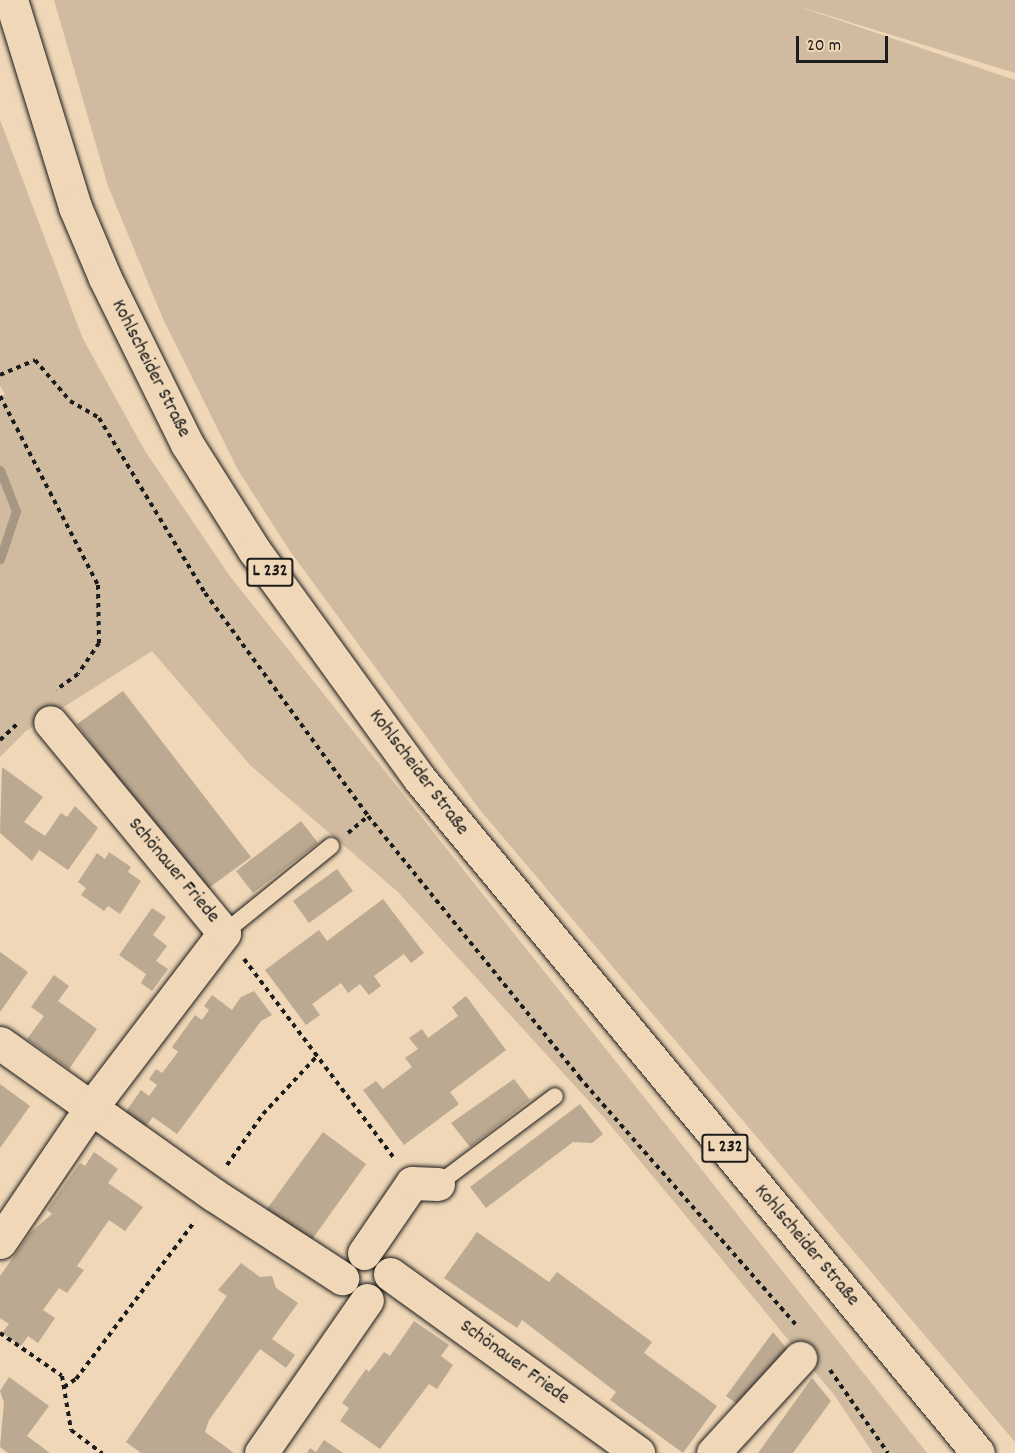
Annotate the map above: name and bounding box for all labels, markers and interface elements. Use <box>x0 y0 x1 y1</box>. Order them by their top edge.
scale bar <box>799 24 890 62</box>
text: 20 m <box>807 34 841 59</box>
street label: Kohlscheider Straße <box>105 296 195 442</box>
road number: L 232 <box>246 557 294 587</box>
street label: Kohlscheider Straße <box>363 705 473 841</box>
street label: Schönauer Friede <box>122 814 224 928</box>
road number: L 232 <box>701 1133 749 1163</box>
street label: Kohlscheider Straße <box>748 1180 864 1312</box>
street label: Schönauer Friede <box>454 1315 574 1411</box>

